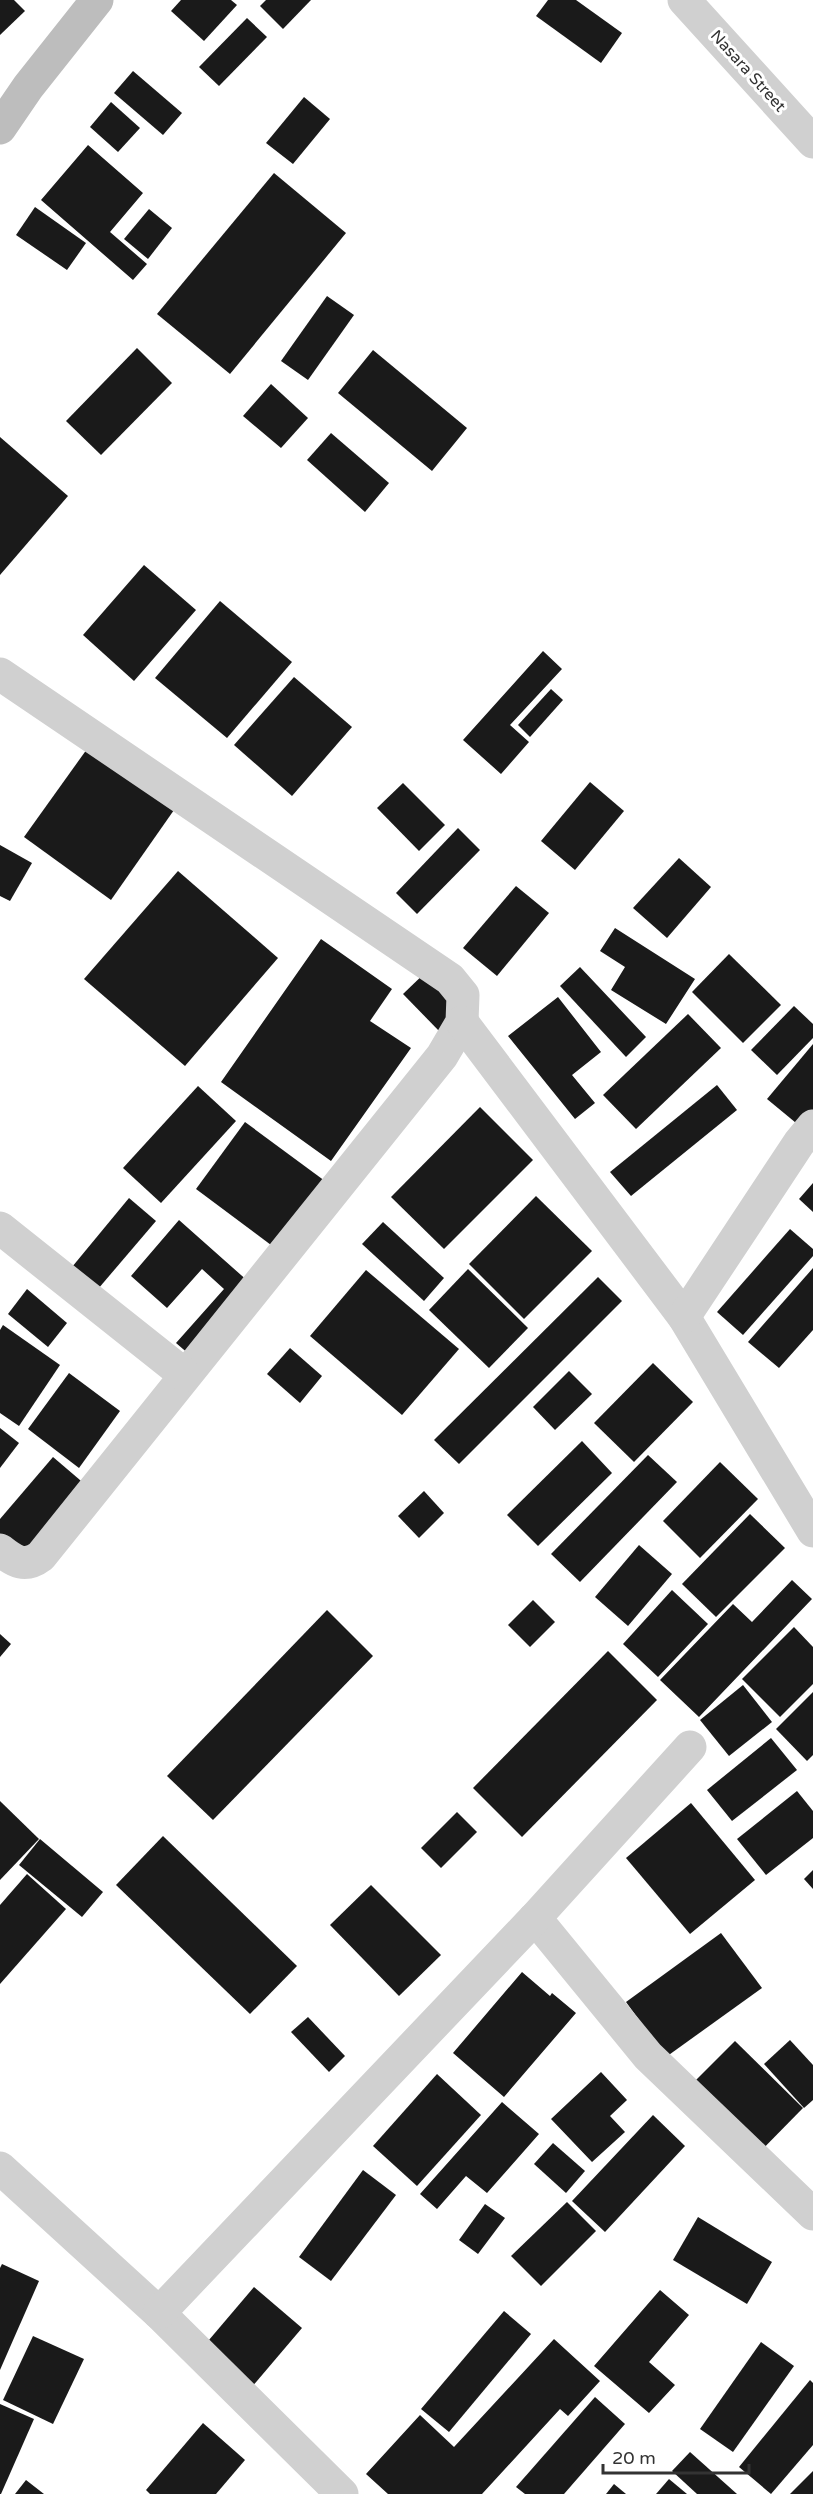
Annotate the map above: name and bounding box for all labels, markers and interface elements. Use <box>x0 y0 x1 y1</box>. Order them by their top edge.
street label: Nasara Street <box>706 26 790 116</box>
scale bar <box>603 2437 748 2475</box>
text: 20 m <box>612 2447 656 2469</box>

